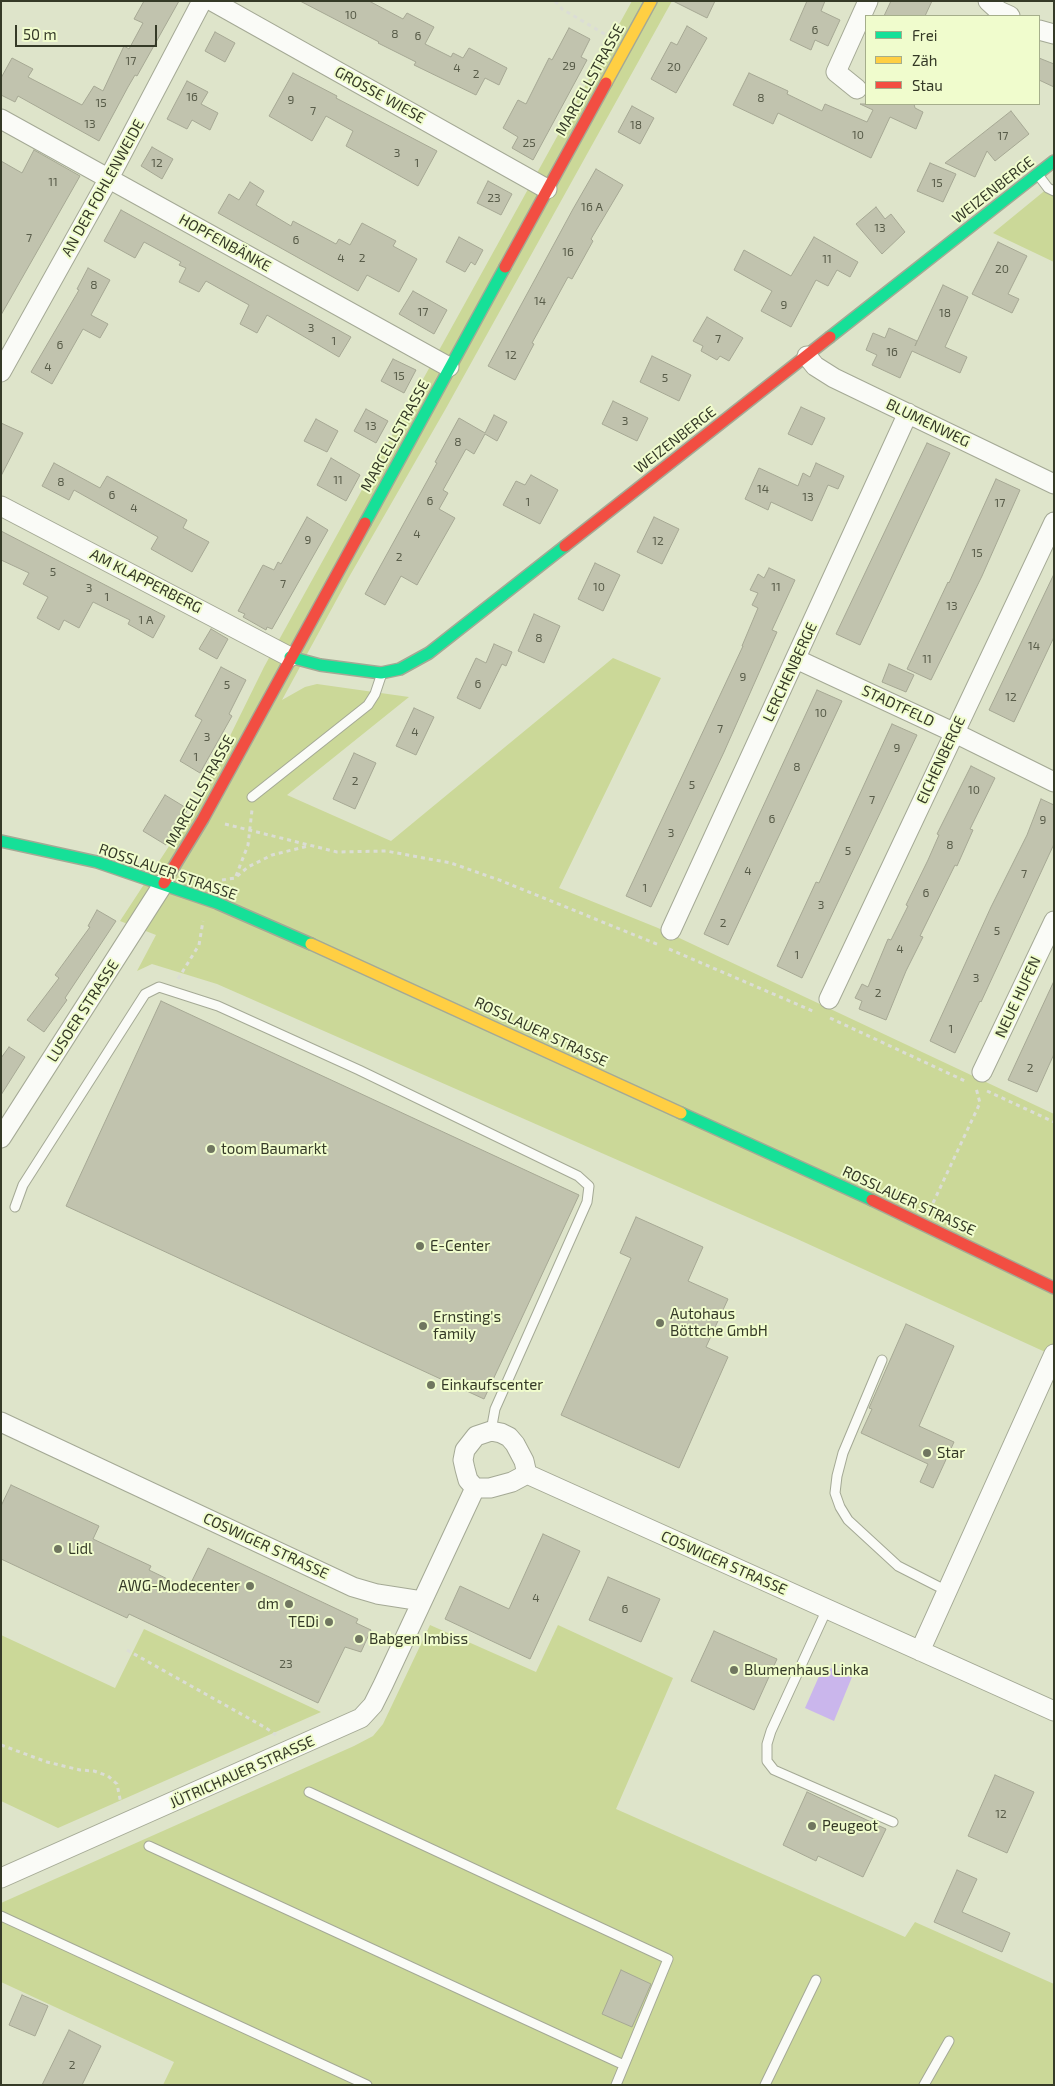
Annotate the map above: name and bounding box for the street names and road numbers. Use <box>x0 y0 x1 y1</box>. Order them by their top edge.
street label: MARCELLSTRASSE <box>552 21 628 139</box>
street label: GROSSE WIESE <box>332 63 428 127</box>
street label: AN DER FOHLENWEIDE <box>58 116 148 260</box>
street label: WEIZENBERGE <box>949 152 1037 228</box>
street label: HOPFENBÄNKE <box>176 210 274 276</box>
street label: MARCELLSTRASSE <box>357 377 433 495</box>
street label: BLUMENWEG <box>883 395 973 451</box>
street label: WEIZENBERGE <box>631 402 719 478</box>
street label: AM KLAPPERBERG <box>87 545 205 617</box>
street label: LERCHENBERGE <box>759 619 821 725</box>
street label: STADTFELD <box>859 681 937 731</box>
street label: EICHENBERGE <box>913 713 969 807</box>
street label: MARCELLSTRASSE <box>162 732 238 850</box>
street label: ROSSLAUER STRASSE <box>96 840 240 904</box>
street label: NEUE HUFEN <box>991 953 1045 1041</box>
street label: LUSOER STRASSE <box>43 957 123 1065</box>
street label: ROSSLAUER STRASSE <box>471 993 611 1071</box>
street label: ROSSLAUER STRASSE <box>839 1162 979 1240</box>
street label: COSWIGER STRASSE <box>200 1509 332 1583</box>
street label: COSWIGER STRASSE <box>658 1527 790 1599</box>
street label: JÜTRICHAUER STRASSE <box>167 1732 317 1812</box>

